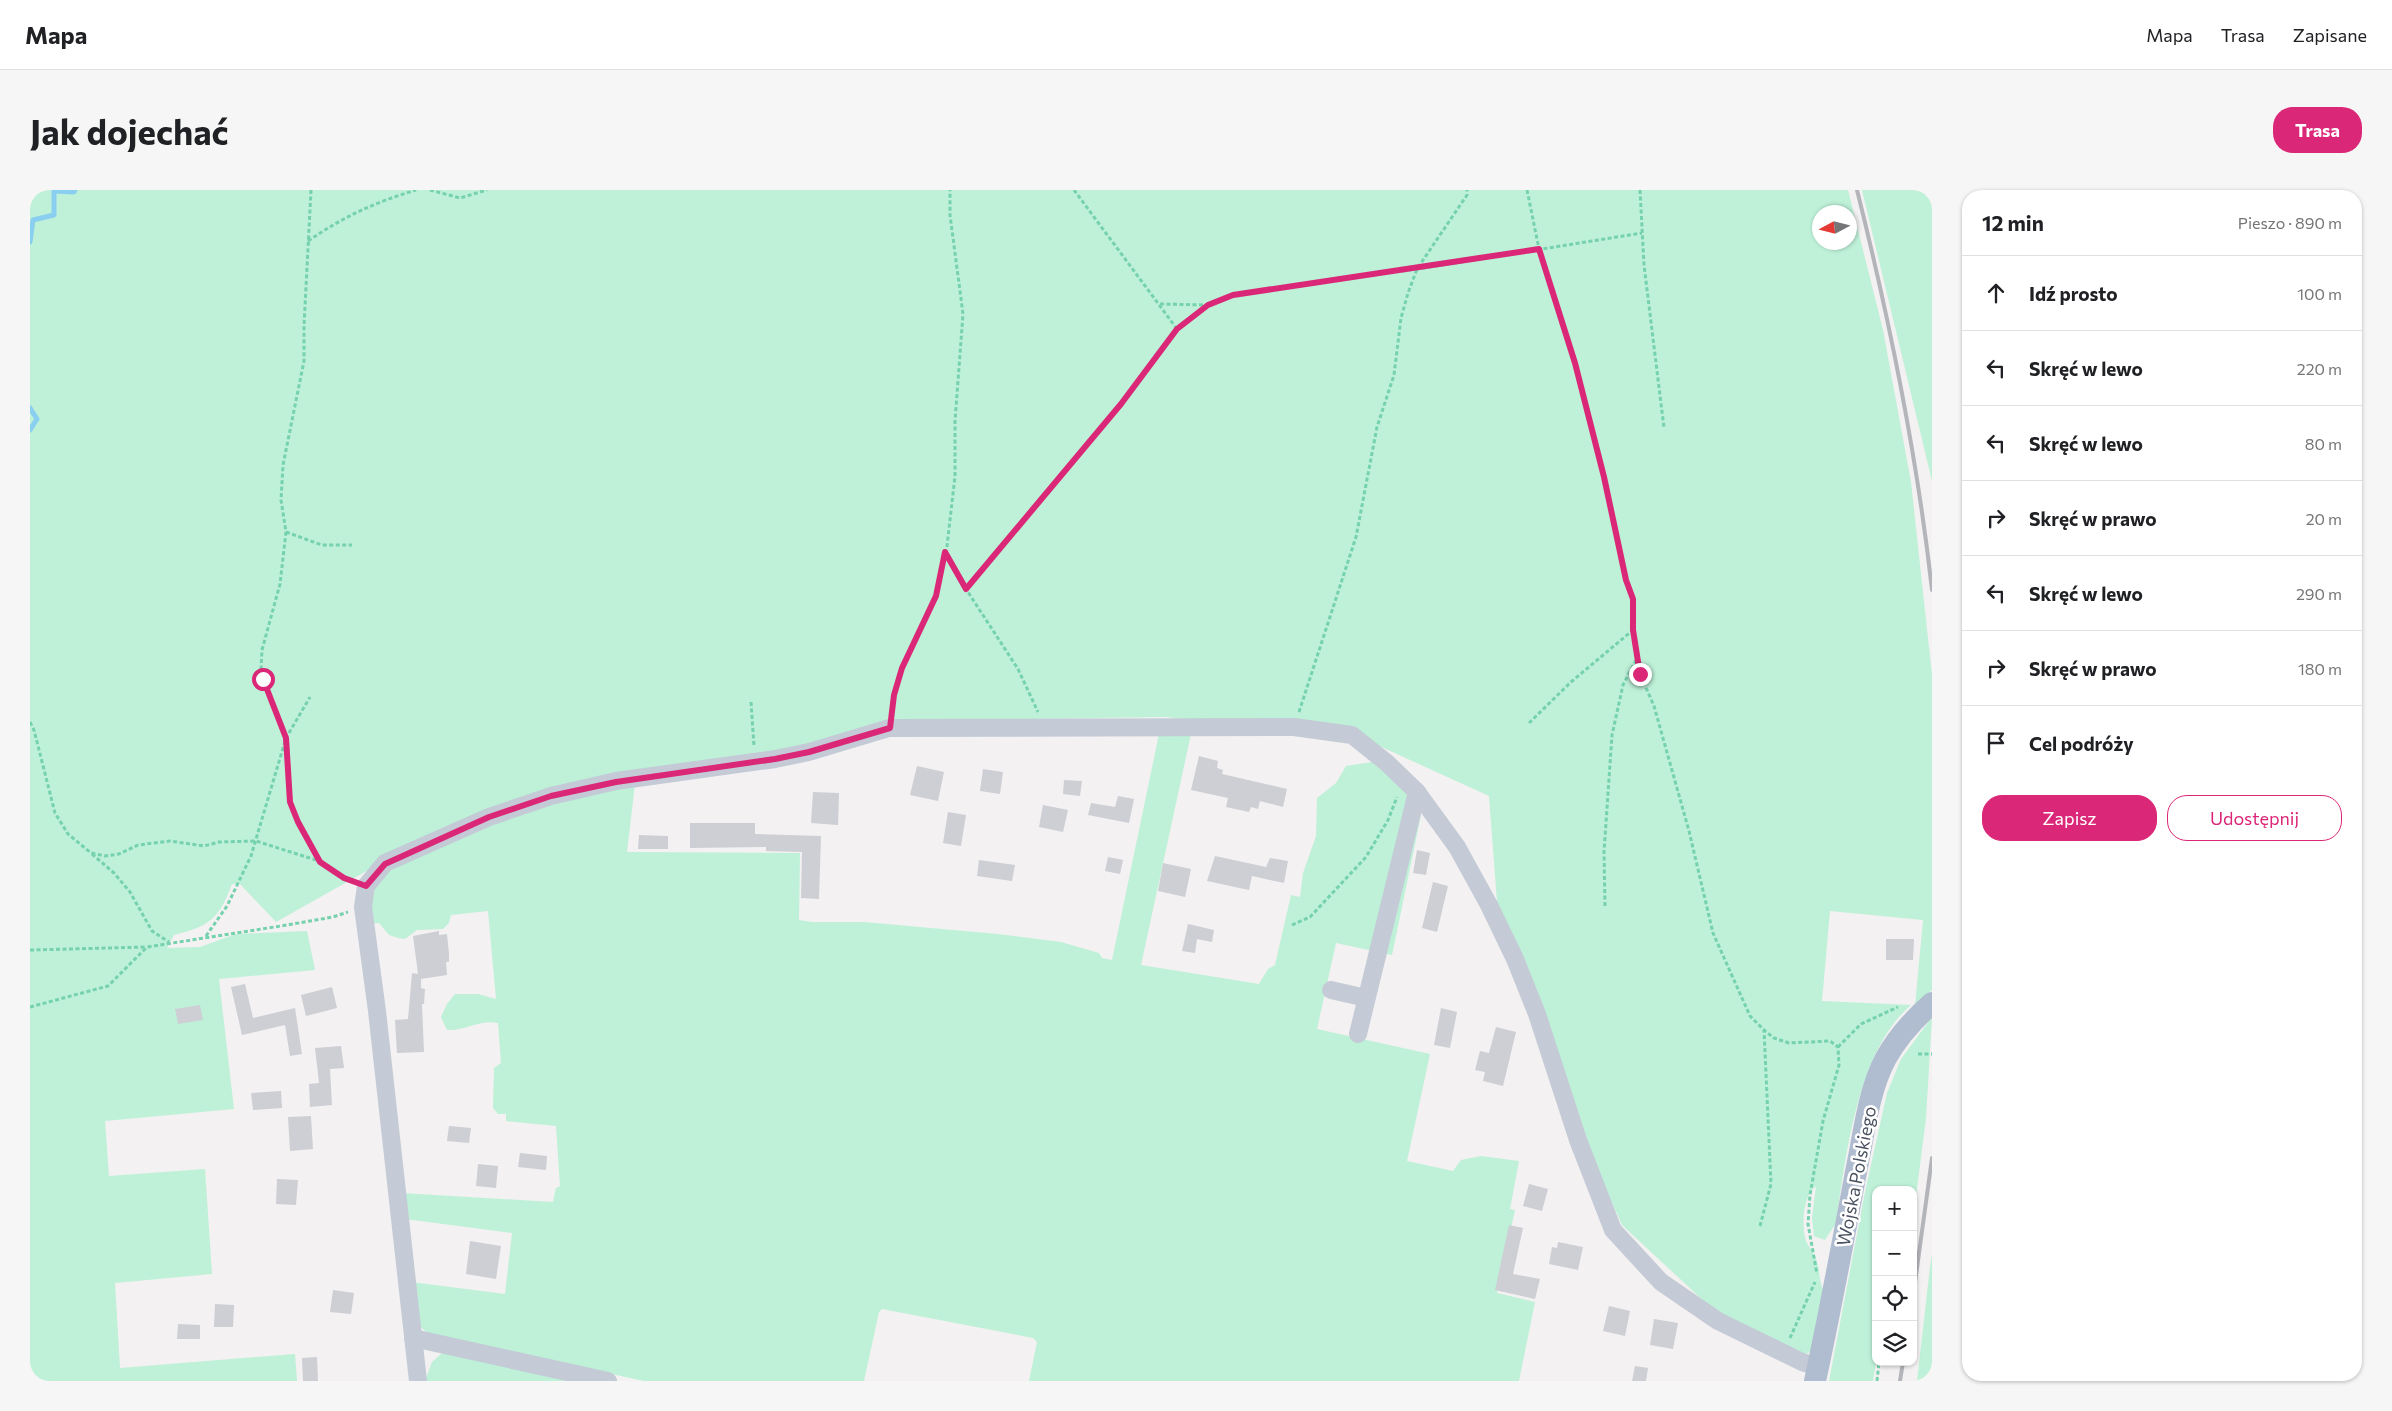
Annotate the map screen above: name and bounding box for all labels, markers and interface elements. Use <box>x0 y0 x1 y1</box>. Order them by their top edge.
text: Mapa <box>25 20 87 49</box>
text: Mapa <box>2146 24 2193 46</box>
text: Trasa <box>2221 24 2265 46</box>
text: Zapisane <box>2293 24 2367 46</box>
button: Trasa <box>2273 107 2362 153</box>
text: Jak dojechać <box>30 109 229 152</box>
north arrow <box>1812 205 1857 250</box>
text: 12 min <box>1982 210 2044 235</box>
text: Pieszo · 890 m <box>2238 213 2342 232</box>
icon: ahead <box>1982 279 2010 307</box>
text: Idź prosto <box>2029 282 2118 305</box>
text: 100 m <box>2297 284 2342 303</box>
icon: left <box>1982 354 2010 382</box>
text: Skręć w lewo <box>2029 357 2143 380</box>
text: 220 m <box>2297 359 2342 378</box>
icon: left <box>1982 429 2010 457</box>
text: Skręć w lewo <box>2029 432 2143 455</box>
text: 80 m <box>2305 434 2342 453</box>
icon: right <box>1982 504 2010 532</box>
text: Skręć w prawo <box>2029 507 2157 530</box>
text: 20 m <box>2306 509 2342 528</box>
icon: left <box>1982 579 2010 607</box>
text: Skręć w lewo <box>2029 582 2143 605</box>
text: 290 m <box>2296 584 2342 603</box>
icon: right <box>1982 654 2010 682</box>
text: Skręć w prawo <box>2029 657 2157 680</box>
text: 180 m <box>2298 659 2342 678</box>
route end <box>1629 663 1652 686</box>
route start <box>252 668 275 691</box>
icon: arrive <box>1982 729 2010 757</box>
text: Cel podróży <box>2029 732 2134 755</box>
button: Zapisz <box>1982 795 2157 841</box>
button: Udostępnij <box>2167 795 2342 841</box>
street label: Wojska Polskiego <box>1832 1104 1880 1248</box>
map controls <box>1872 1186 1917 1366</box>
button: + <box>1872 1186 1917 1231</box>
button: − <box>1872 1231 1917 1276</box>
button: locate <box>1872 1276 1917 1321</box>
button: layers <box>1872 1321 1917 1366</box>

